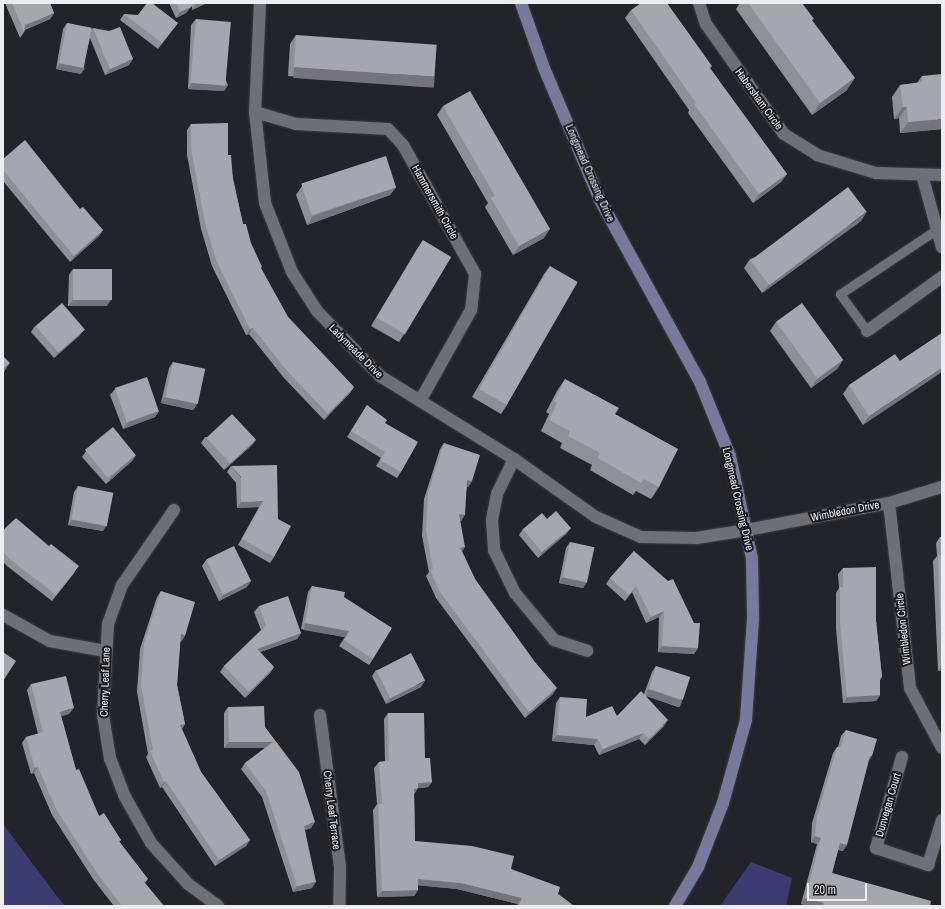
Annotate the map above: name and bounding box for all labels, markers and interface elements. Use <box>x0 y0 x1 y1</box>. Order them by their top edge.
street label: Habersham Circle <box>732 66 786 132</box>
street label: Longmead Crossing Drive <box>563 122 617 224</box>
street label: Hammersmith Circle <box>409 163 461 241</box>
street label: Ladymeade Drive <box>326 321 386 381</box>
street label: Longmead Crossing Drive <box>720 446 756 552</box>
street label: Wimbledon Drive <box>810 498 880 524</box>
street label: Wimbledon Circle <box>893 593 913 665</box>
street label: Cherry Leaf Lane <box>97 647 113 717</box>
street label: Cherry Leaf Terrace <box>321 770 343 850</box>
street label: Dunvegan Court <box>873 772 903 838</box>
scale bar <box>809 875 869 901</box>
text: 20 m <box>814 882 836 898</box>

